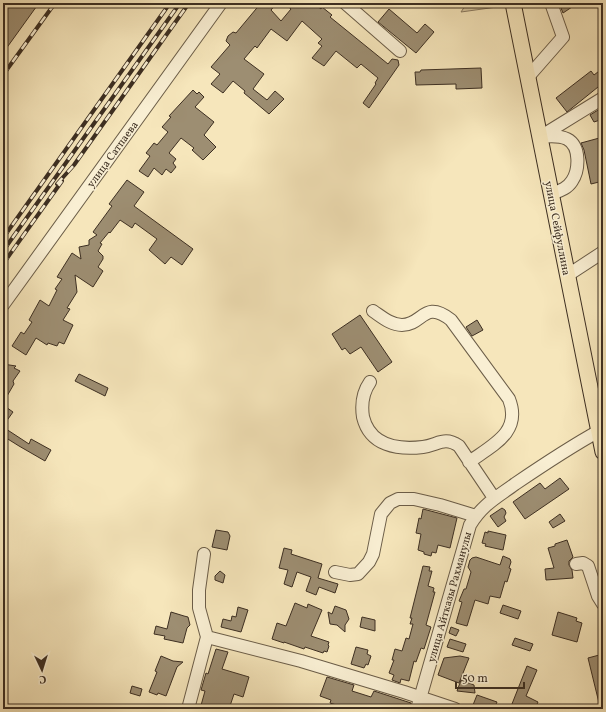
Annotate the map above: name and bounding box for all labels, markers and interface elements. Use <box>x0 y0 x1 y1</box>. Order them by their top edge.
street label: улица Сатпаева <box>84 118 143 191</box>
street label: улица Сейфуллина <box>540 180 573 277</box>
street label: улица Айтказы Рахманулы <box>425 530 476 665</box>
north arrow <box>22 650 62 690</box>
scale bar <box>456 664 524 690</box>
text: С <box>39 671 47 686</box>
text: 50 m <box>462 671 488 687</box>

